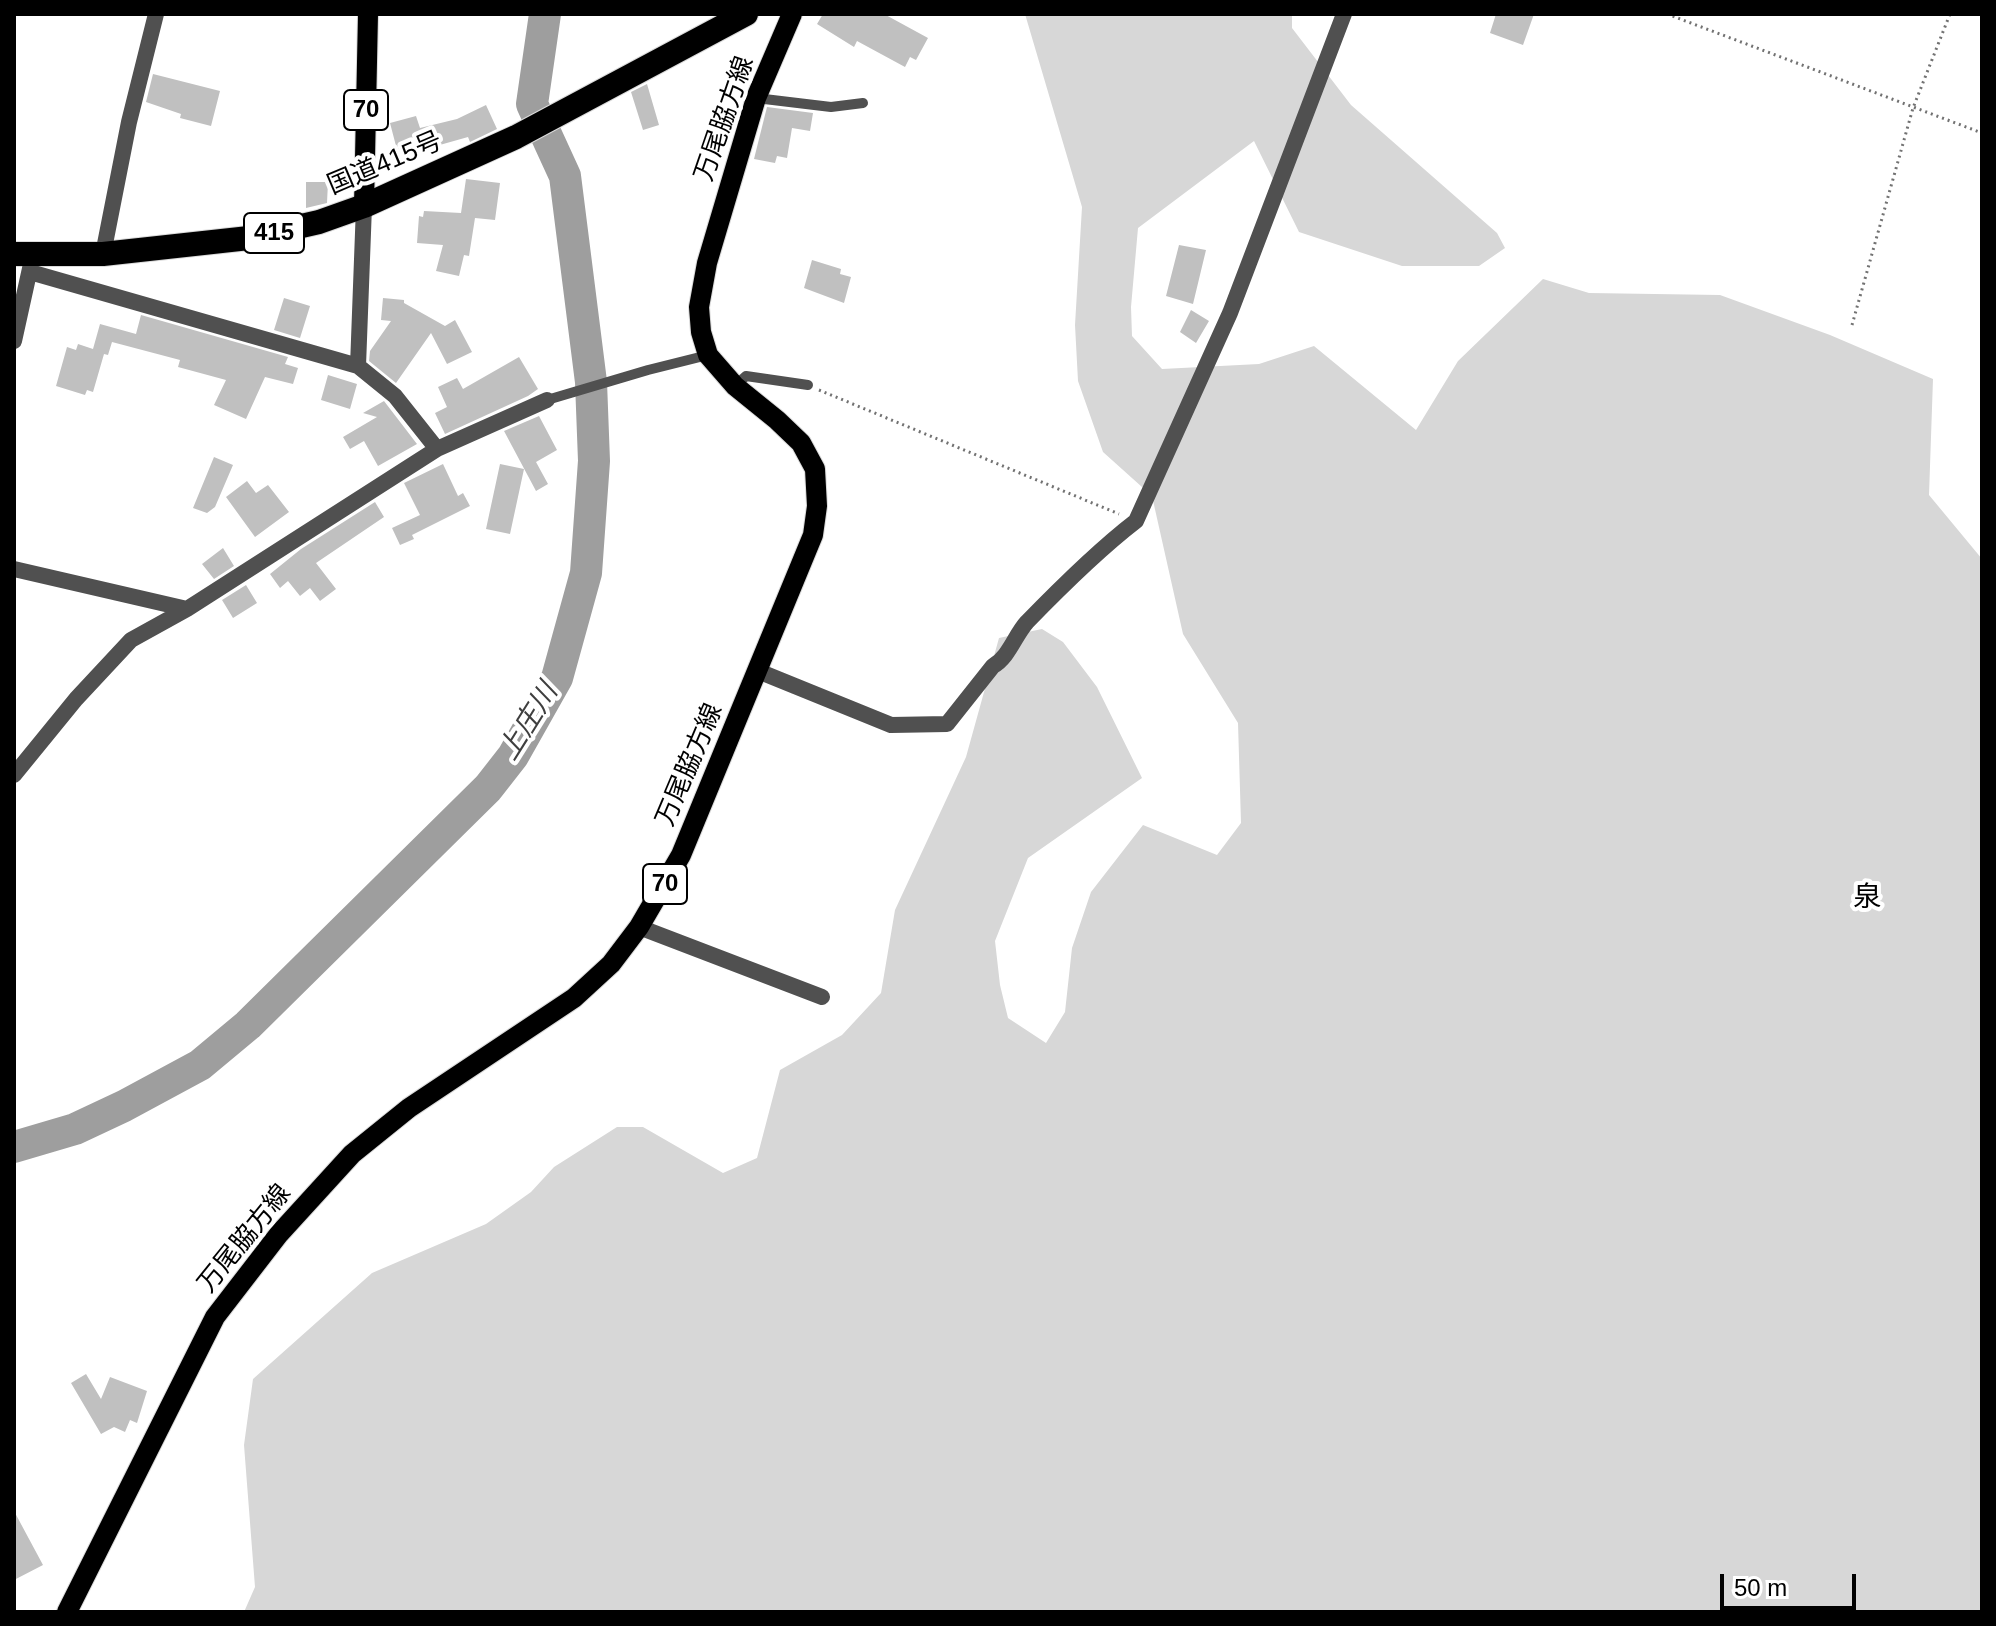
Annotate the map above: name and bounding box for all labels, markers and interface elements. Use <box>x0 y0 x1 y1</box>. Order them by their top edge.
street label: 万尾脇方線 <box>689 52 761 186</box>
road number: 70 <box>344 90 388 130</box>
street label: 国道415号 <box>323 126 447 202</box>
road number: 415 <box>244 213 304 253</box>
water label: 上庄川 <box>492 677 566 767</box>
street label: 万尾脇方線 <box>650 699 730 831</box>
road number: 70 <box>643 864 687 904</box>
district label: 泉 <box>1853 881 1881 915</box>
street label: 万尾脇方線 <box>192 1179 298 1299</box>
scale bar <box>1724 1558 1860 1608</box>
text: 50 m <box>1734 1574 1787 1601</box>

